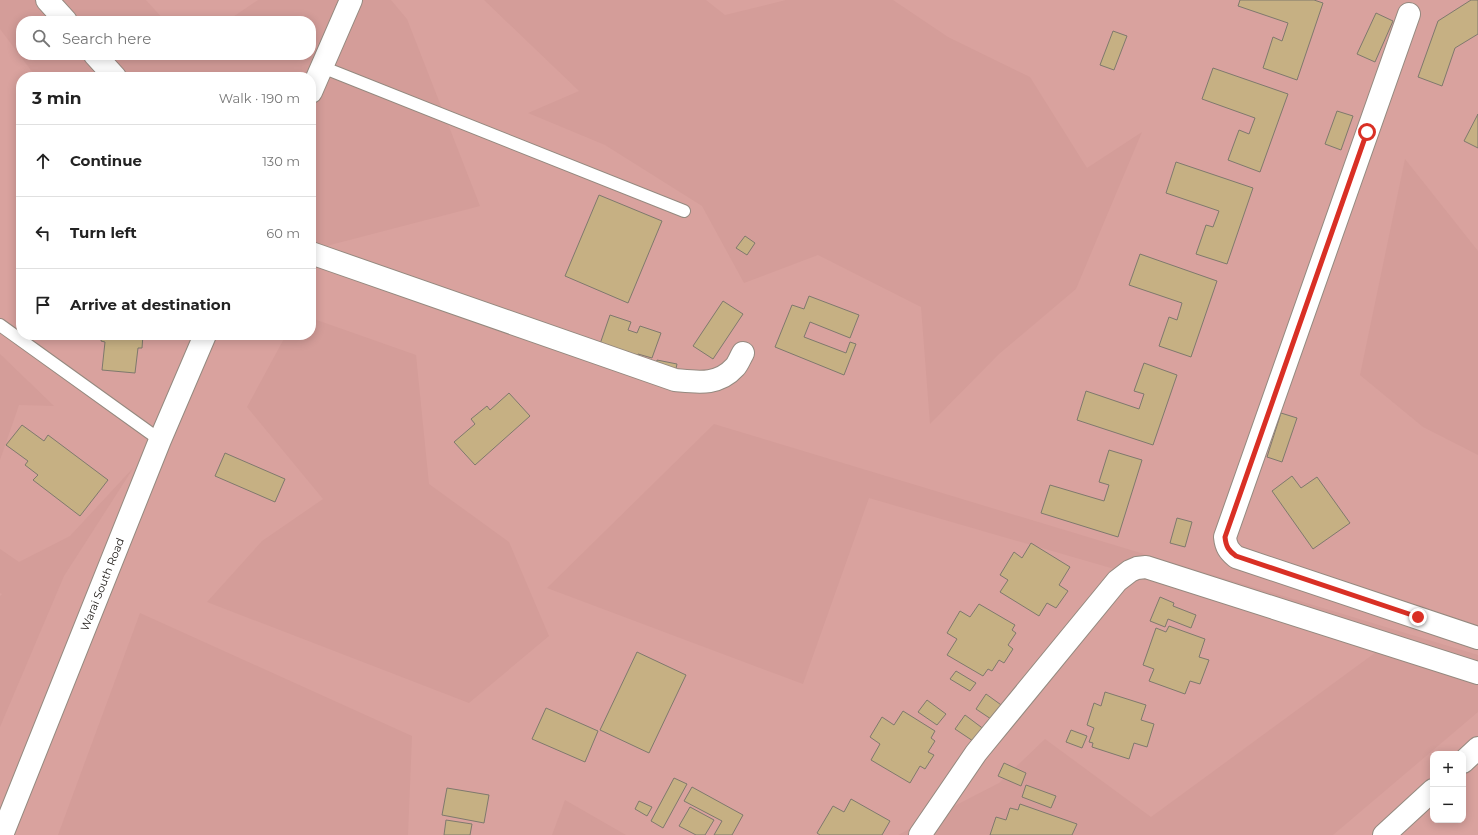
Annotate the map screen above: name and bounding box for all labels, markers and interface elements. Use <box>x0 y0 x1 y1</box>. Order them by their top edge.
search box <box>16 16 316 60</box>
icon: search <box>30 27 52 49</box>
text: Search here <box>62 29 151 48</box>
text: 3 min <box>32 88 82 108</box>
text: Walk · 190 m <box>219 90 300 106</box>
route start <box>1358 123 1376 141</box>
icon: ahead <box>32 150 54 172</box>
text: Continue <box>70 151 142 170</box>
text: 130 m <box>262 153 300 169</box>
icon: left <box>32 222 54 244</box>
text: Turn left <box>70 223 137 242</box>
text: 60 m <box>266 225 300 241</box>
icon: arrive <box>32 294 54 316</box>
text: Arrive at destination <box>70 295 231 314</box>
street label: Warai South Road <box>77 536 127 633</box>
route end <box>1409 608 1427 626</box>
map controls <box>1430 751 1466 823</box>
button: + <box>1430 751 1466 787</box>
button: − <box>1430 787 1466 823</box>

